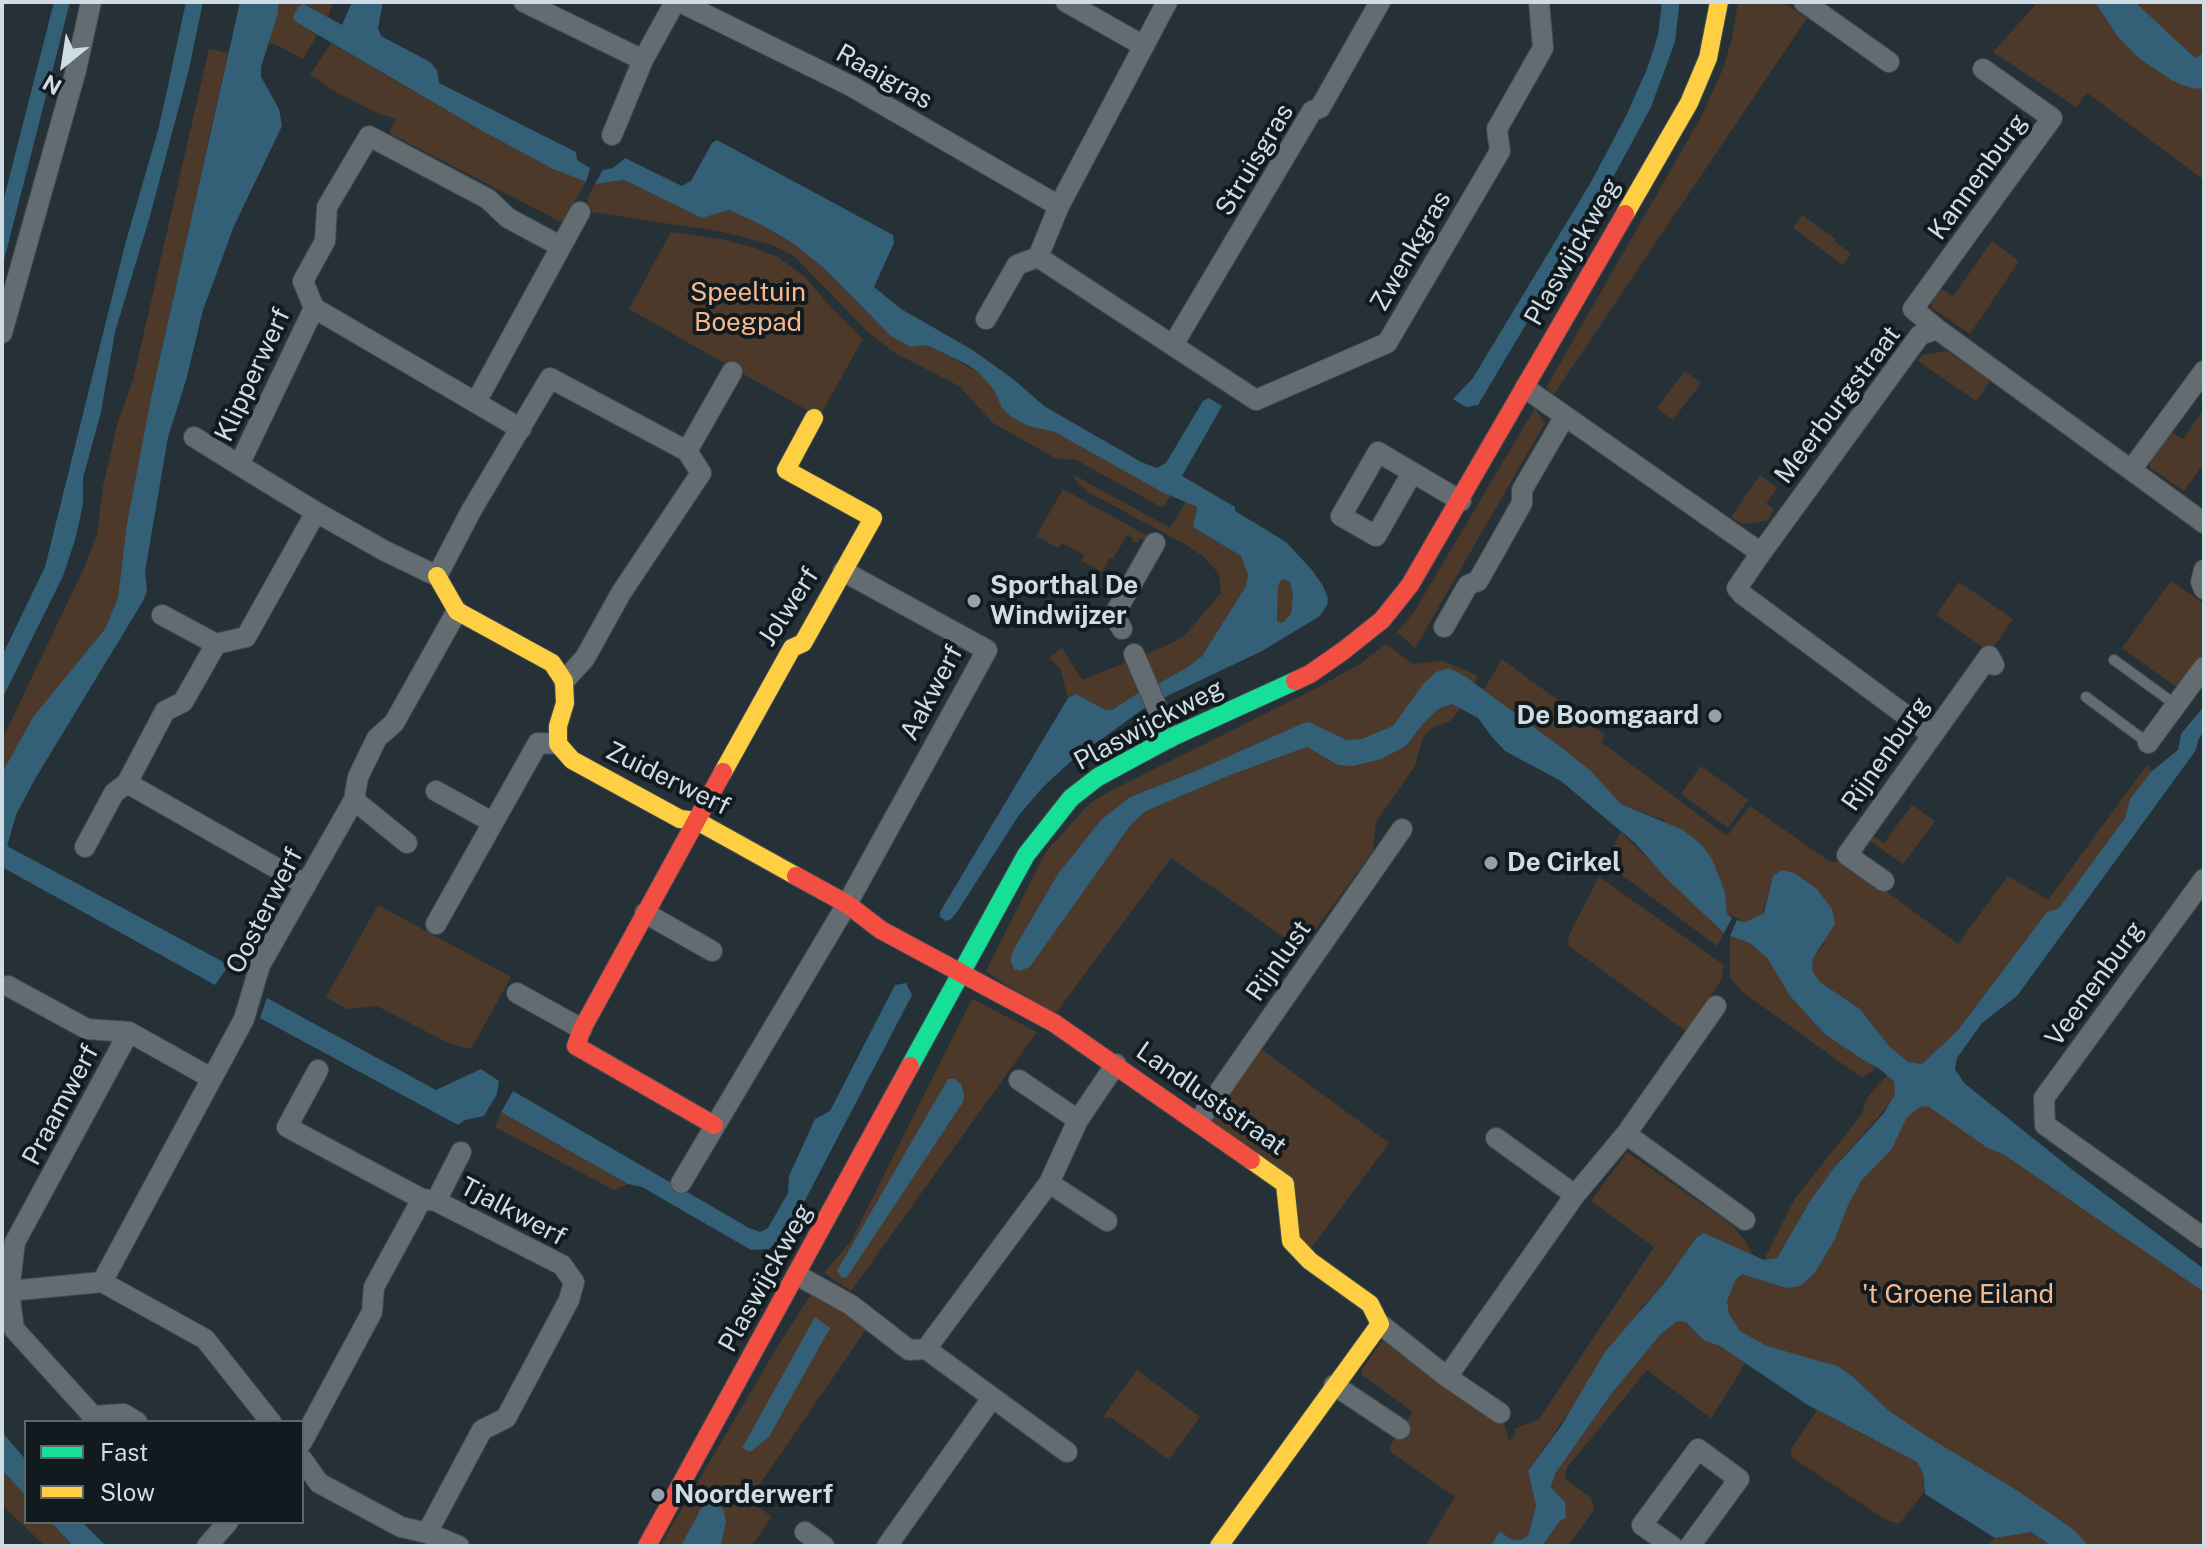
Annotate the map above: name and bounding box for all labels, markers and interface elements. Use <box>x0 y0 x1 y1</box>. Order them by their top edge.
north arrow <box>24 24 104 104</box>
street label: Raaigras <box>830 38 938 116</box>
text: N <box>38 69 66 100</box>
street label: Struisgras <box>1209 98 1301 222</box>
street label: Kannenburg <box>1922 108 2034 246</box>
street label: Plaswijckweg <box>1518 173 1628 331</box>
street label: Zwenkgras <box>1364 185 1458 317</box>
park label: Speeltuin Boegpad <box>690 277 806 338</box>
street label: Klipperwerf <box>208 303 298 447</box>
street label: Meerburgstraat <box>1768 320 1908 490</box>
street label: Jolwerf <box>752 562 826 652</box>
place label: Sporthal De Windwijzer <box>990 570 1138 632</box>
marker: Sporthal De Windwijzer <box>965 592 983 610</box>
street label: Aakwerf <box>894 640 970 746</box>
street label: Plaswijckweg <box>1069 673 1229 777</box>
street label: Rijnenburg <box>1835 691 1937 817</box>
place label: De Boomgaard <box>1516 700 1699 732</box>
marker: De Boomgaard <box>1706 707 1724 725</box>
street label: Zuiderwerf <box>601 736 735 822</box>
street label: Oosterwerf <box>220 843 310 979</box>
place label: De Cirkel <box>1507 847 1621 879</box>
marker: De Cirkel <box>1482 854 1500 872</box>
street label: Rijnlust <box>1240 915 1318 1007</box>
street label: Veenenburg <box>2039 915 2151 1053</box>
street label: Landluststraat <box>1130 1036 1292 1162</box>
street label: Praamwerf <box>16 1039 106 1171</box>
street label: Tjalkwerf <box>455 1171 571 1253</box>
street label: Plaswijckweg <box>712 1198 820 1358</box>
park label: 't Groene Eiland <box>1862 1279 2054 1311</box>
legend <box>24 1420 304 1524</box>
text: Fast <box>100 1438 148 1466</box>
text: Slow <box>100 1478 155 1506</box>
place label: Noorderwerf <box>674 1479 833 1511</box>
marker: Noorderwerf <box>649 1486 667 1504</box>

